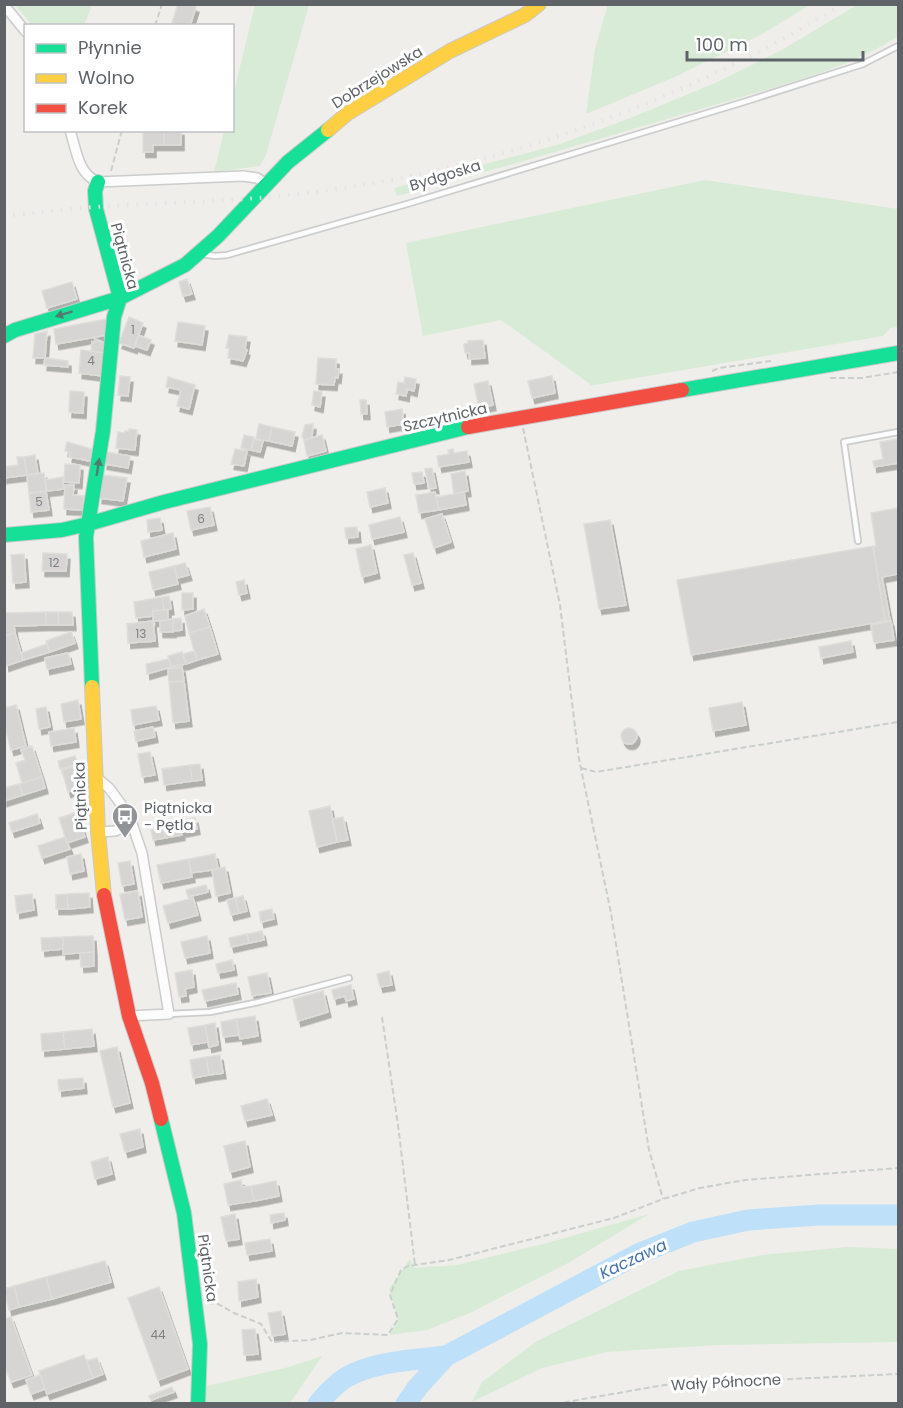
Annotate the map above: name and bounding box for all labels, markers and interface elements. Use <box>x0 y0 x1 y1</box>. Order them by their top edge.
legend <box>24 24 234 132</box>
scale bar <box>687 24 862 62</box>
text: 100 m <box>696 32 748 57</box>
text: Płynnie <box>78 35 142 60</box>
street label: Dobrzejowska <box>328 41 426 113</box>
text: Wolno <box>78 65 135 90</box>
text: Korek <box>78 95 128 120</box>
street label: Bydgoska <box>407 154 483 196</box>
street label: Piątnicka <box>106 220 144 292</box>
one-way arrow <box>55 310 73 319</box>
house number: 1 <box>131 321 135 338</box>
house number: 4 <box>87 352 95 369</box>
street label: Szczytnicka <box>401 397 489 437</box>
one-way arrow <box>93 457 102 476</box>
house number: 5 <box>35 493 43 510</box>
house number: 6 <box>197 510 205 527</box>
house number: 12 <box>49 554 59 571</box>
house number: 13 <box>136 625 146 642</box>
street label: Piątnicka <box>68 762 92 830</box>
place label: Piątnicka - Pętla <box>144 797 212 835</box>
bus stop icon: Piątnicka - Pętla <box>110 801 140 839</box>
street label: Piątnicka <box>193 1233 223 1303</box>
water label: Kaczawa <box>595 1233 671 1285</box>
house number: 44 <box>150 1326 166 1343</box>
street label: Wały Północne <box>670 1369 782 1395</box>

